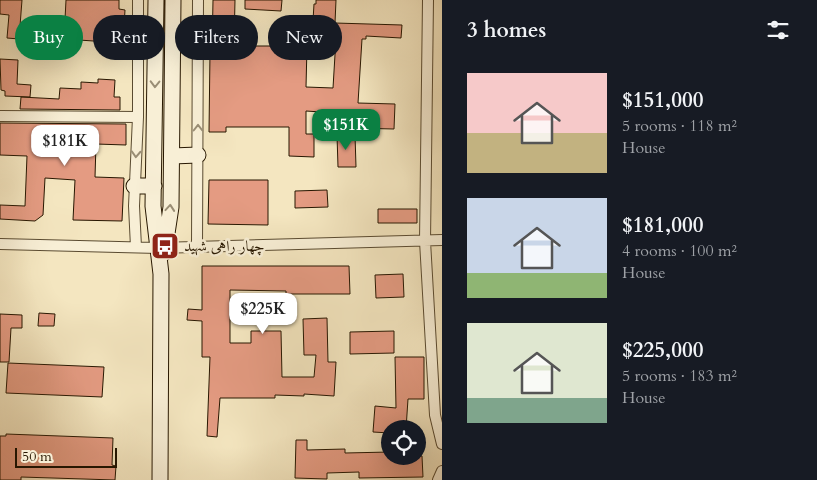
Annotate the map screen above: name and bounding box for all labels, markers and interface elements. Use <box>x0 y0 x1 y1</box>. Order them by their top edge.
chip: Buy <box>15 15 83 60</box>
chip: Rent <box>93 15 165 60</box>
chip: Filters <box>175 15 258 60</box>
chip: New <box>268 15 342 60</box>
text: 3 homes <box>467 16 546 45</box>
icon: filters <box>764 16 792 44</box>
one-way arrow <box>149 80 160 88</box>
text: $151,000 <box>622 86 703 115</box>
icon: home <box>507 93 567 153</box>
pin: $151K <box>311 108 381 151</box>
text: $151K <box>323 114 369 136</box>
text: 5 rooms · 118 m² <box>622 115 737 137</box>
pin: $181K <box>30 124 100 167</box>
one-way arrow <box>193 124 203 132</box>
text: $181K <box>42 130 88 152</box>
text: House <box>622 137 665 159</box>
one-way arrow <box>131 150 142 158</box>
one-way arrow <box>164 204 175 212</box>
text: $181,000 <box>622 211 703 240</box>
icon: home <box>507 218 567 278</box>
bus stop icon: چهار راهی شهید <box>150 231 180 261</box>
place label: چهار راهی شهید <box>184 236 265 256</box>
text: 4 rooms · 100 m² <box>622 240 737 262</box>
text: House <box>622 262 665 284</box>
pin: $225K <box>228 292 298 335</box>
text: $225K <box>240 298 286 320</box>
text: $225,000 <box>622 336 703 365</box>
icon: home <box>507 343 567 403</box>
text: 5 rooms · 183 m² <box>622 365 737 387</box>
text: House <box>622 387 665 409</box>
map controls <box>381 420 426 465</box>
button: locate <box>381 420 426 465</box>
scale bar <box>15 445 118 468</box>
text: 50 m <box>22 447 52 466</box>

